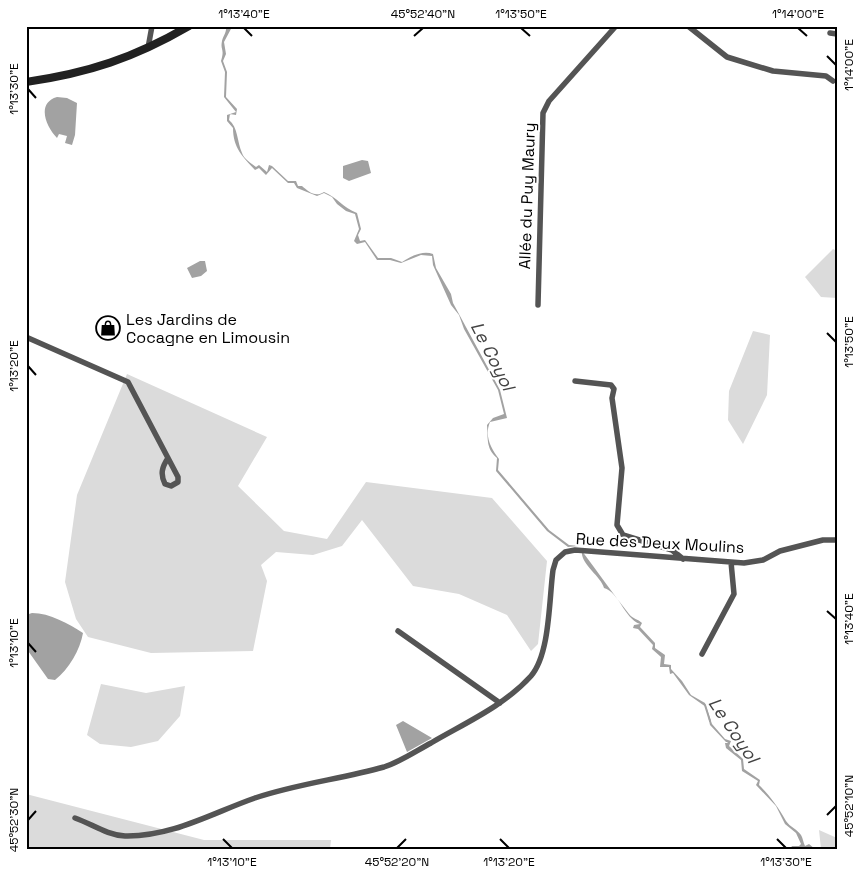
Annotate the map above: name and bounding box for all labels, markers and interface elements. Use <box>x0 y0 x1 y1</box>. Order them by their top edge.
text: 1°13'40"E <box>218 6 270 22</box>
text: 45°52'40"N <box>391 6 455 22</box>
text: 1°13'50"E <box>495 6 547 22</box>
text: 1°14'00"E <box>772 6 824 22</box>
text: 1°14'00"E <box>841 39 857 91</box>
text: 1°13'30"E <box>6 63 22 115</box>
street label: Allée du Puy Maury <box>514 122 540 270</box>
place label: Les Jardins de Cocagne en Limousin <box>126 309 290 348</box>
shop icon: Les Jardins de Cocagne en Limousin <box>95 315 121 341</box>
text: 1°13'50"E <box>841 316 857 368</box>
water label: Le Coyol <box>466 318 521 397</box>
text: 1°13'20"E <box>6 340 22 392</box>
street label: Rue des Deux Moulins <box>575 528 745 558</box>
text: 1°13'40"E <box>841 593 857 645</box>
text: 1°13'10"E <box>6 618 22 668</box>
water label: Le Coyol <box>704 693 766 769</box>
text: 45°52'10"N <box>841 775 857 837</box>
text: 45°52'30"N <box>6 788 22 852</box>
text: 1°13'10"E <box>207 854 257 870</box>
text: 45°52'20"N <box>365 854 429 870</box>
text: 1°13'20"E <box>483 854 535 870</box>
text: 1°13'30"E <box>760 854 812 870</box>

